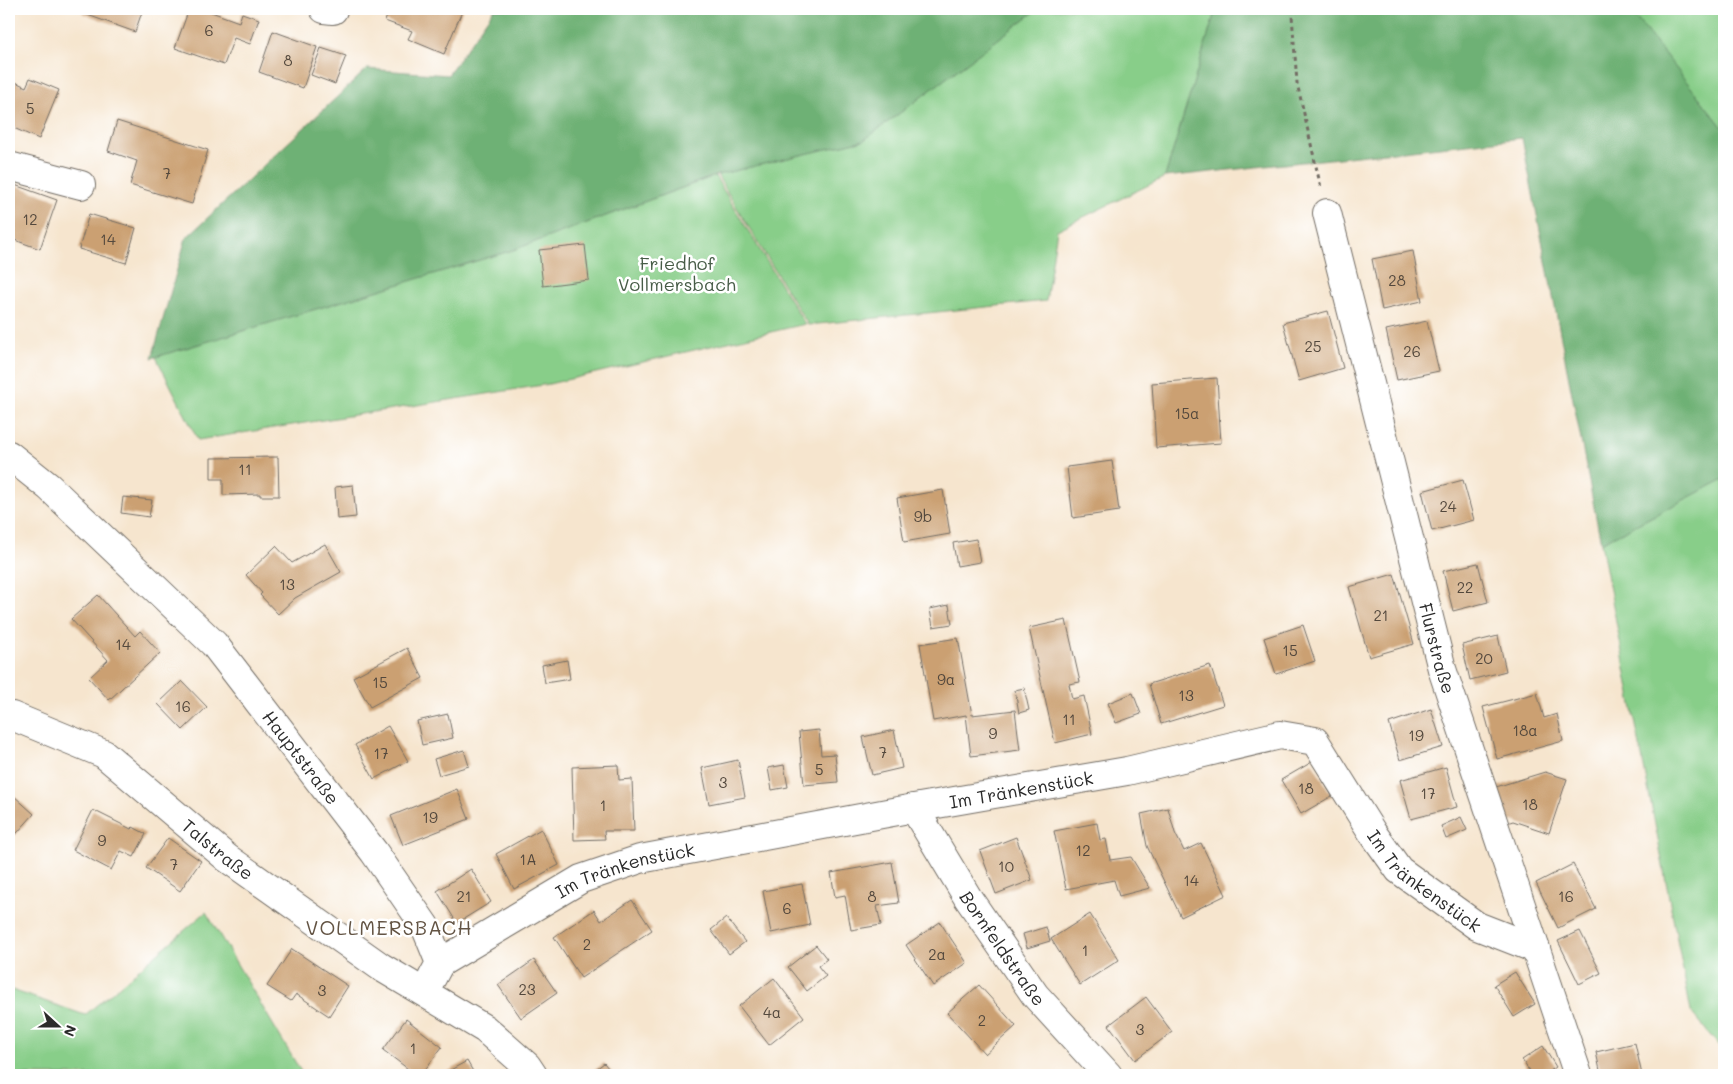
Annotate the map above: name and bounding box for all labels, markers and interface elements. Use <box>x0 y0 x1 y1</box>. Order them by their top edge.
house number: 6 <box>204 20 214 40</box>
house number: 8 <box>283 50 293 70</box>
house number: 5 <box>26 98 34 118</box>
house number: 7 <box>163 163 171 183</box>
house number: 12 <box>22 209 38 229</box>
house number: 14 <box>100 229 116 249</box>
park label: Friedhof Vollmersbach <box>618 251 736 296</box>
house number: 28 <box>1388 270 1406 290</box>
house number: 25 <box>1304 336 1322 356</box>
house number: 26 <box>1403 341 1421 361</box>
house number: 15a <box>1175 403 1199 423</box>
house number: 11 <box>238 459 252 479</box>
house number: 24 <box>1439 496 1457 516</box>
house number: 9b <box>914 506 932 526</box>
house number: 13 <box>279 574 295 594</box>
house number: 22 <box>1457 577 1473 597</box>
street label: Flurstraße <box>1414 600 1461 697</box>
house number: 21 <box>1373 605 1389 625</box>
house number: 14 <box>115 634 131 654</box>
house number: 15 <box>1282 640 1298 660</box>
house number: 20 <box>1475 648 1493 668</box>
house number: 9a <box>937 669 955 689</box>
house number: 15 <box>372 672 388 692</box>
house number: 13 <box>1178 685 1194 705</box>
house number: 16 <box>175 696 191 716</box>
street label: Hauptstraße <box>257 705 345 809</box>
house number: 11 <box>1062 709 1076 729</box>
house number: 18a <box>1512 720 1538 740</box>
house number: 9 <box>989 723 998 743</box>
house number: 19 <box>1408 725 1424 745</box>
house number: 7 <box>879 742 887 762</box>
house number: 17 <box>373 743 389 763</box>
house number: 5 <box>815 759 823 779</box>
street label: Im Tränkenstück <box>947 765 1095 814</box>
house number: 3 <box>719 772 728 792</box>
house number: 18 <box>1298 778 1314 798</box>
house number: 17 <box>1420 783 1436 803</box>
house number: 18 <box>1522 794 1538 814</box>
house number: 1 <box>600 795 606 815</box>
house number: 19 <box>422 807 438 827</box>
street label: Talstraße <box>177 813 258 885</box>
street label: Im Tränkenstück <box>1362 825 1486 937</box>
house number: 9 <box>98 830 107 850</box>
street label: Im Tränkenstück <box>551 837 697 904</box>
house number: 12 <box>1075 840 1091 860</box>
house number: 1A <box>519 849 537 869</box>
house number: 7 <box>170 854 178 874</box>
house number: 10 <box>998 856 1014 876</box>
house number: 14 <box>1183 870 1199 890</box>
house number: 21 <box>456 886 472 906</box>
house number: 8 <box>867 886 877 906</box>
street label: Bornfeldstraße <box>955 886 1051 1011</box>
house number: 16 <box>1558 886 1574 906</box>
house number: 6 <box>782 898 792 918</box>
district label: VOLLMERSBACH <box>306 914 472 940</box>
house number: 2 <box>583 934 591 954</box>
house number: 1 <box>1082 940 1088 960</box>
house number: 2a <box>928 944 946 964</box>
house number: 23 <box>518 979 536 999</box>
house number: 3 <box>318 980 327 1000</box>
north arrow <box>32 1002 82 1052</box>
house number: 4a <box>763 1002 781 1022</box>
house number: 2 <box>978 1010 986 1030</box>
house number: 3 <box>1136 1019 1145 1039</box>
text: N <box>60 1022 81 1039</box>
house number: 1 <box>410 1038 416 1058</box>

